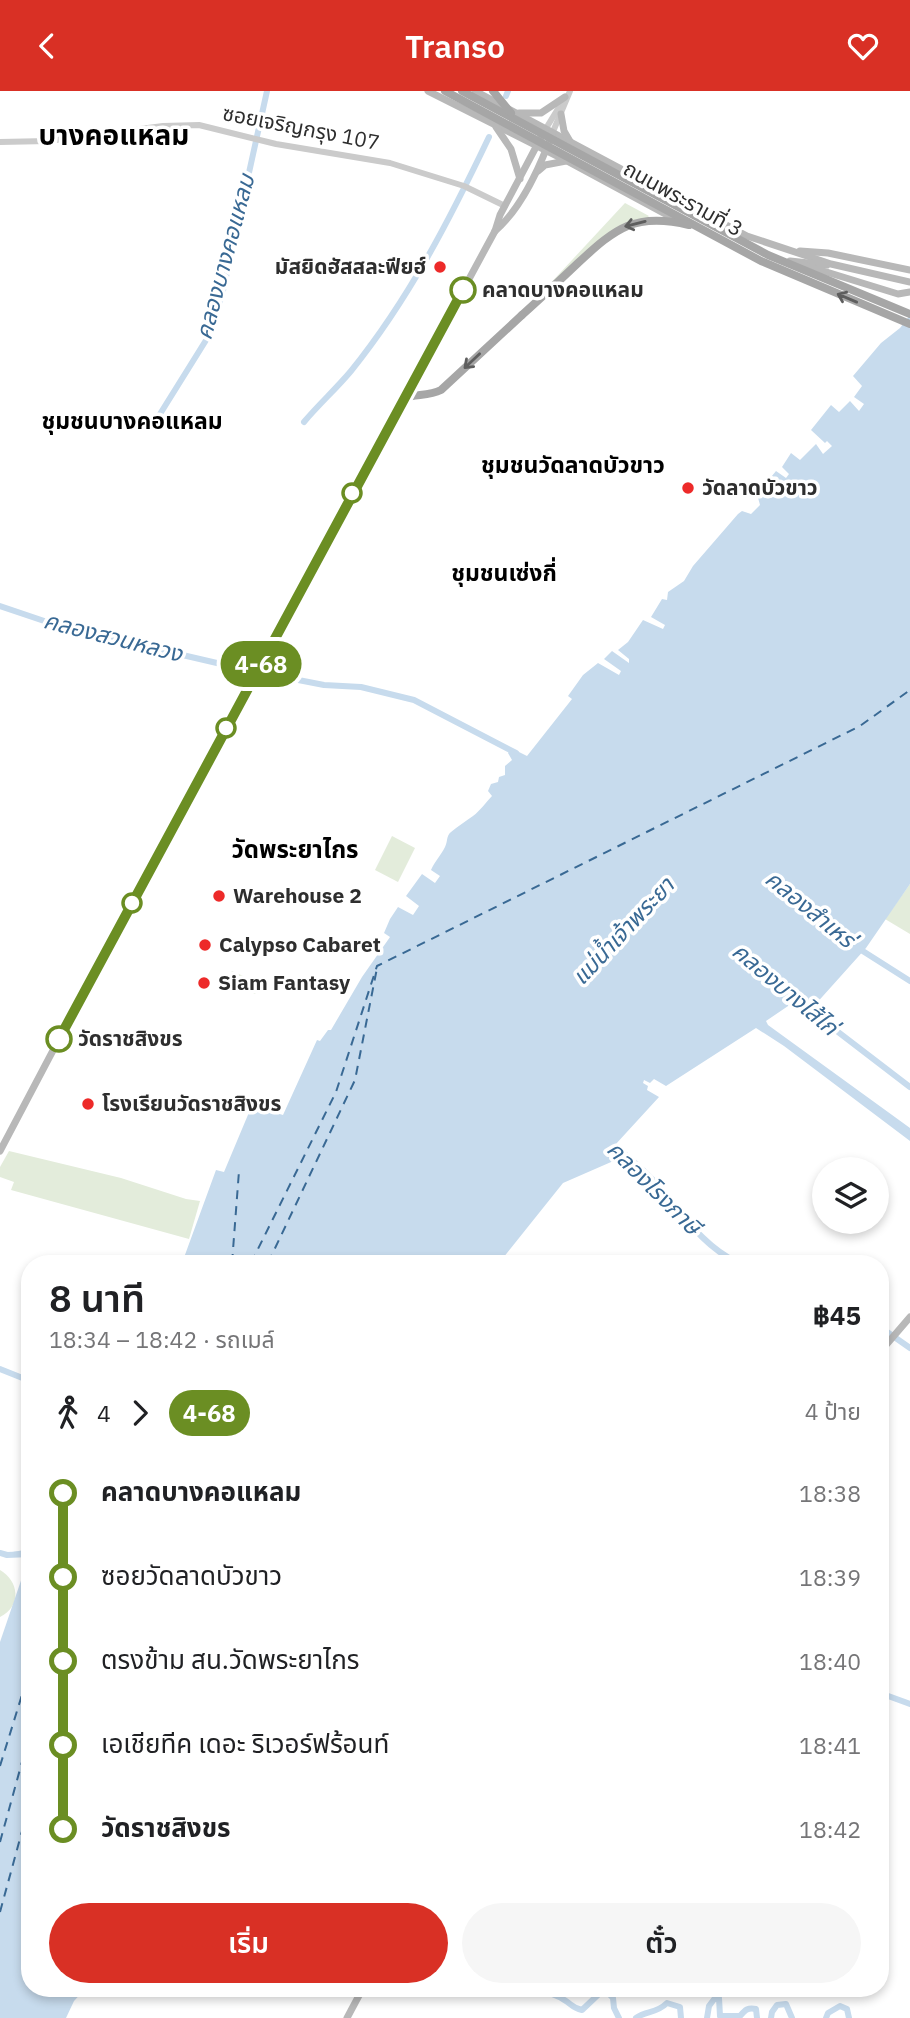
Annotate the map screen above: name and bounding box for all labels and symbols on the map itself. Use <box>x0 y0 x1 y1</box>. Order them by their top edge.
street label: ซอยเจริญกรุง 107 <box>220 98 382 156</box>
district label: บางคอแหลม <box>39 116 189 153</box>
street label: ถนนพระรามที่ 3 <box>619 154 748 242</box>
water label: คลองบางคอแหลม <box>188 169 261 343</box>
one-way arrow <box>624 218 647 231</box>
place label: มัสยิดฮัสสละฟียฮ์ <box>275 252 426 280</box>
marker: มัสยิดฮัสสละฟียฮ์ <box>432 259 448 275</box>
place label: คลาดบางคอแหลม <box>482 275 644 303</box>
marker: คลาดบางคอแหลม <box>450 277 476 303</box>
one-way arrow <box>837 291 858 304</box>
one-way arrow <box>464 353 481 370</box>
district label: ชุมชนบางคอแหลม <box>41 405 223 435</box>
district label: ชุมชนวัดลาดบัวขาว <box>481 449 665 479</box>
place label: วัดลาดบัวขาว <box>702 473 818 501</box>
marker: วัดลาดบัวขาว <box>680 480 696 496</box>
unlabelled marker <box>342 483 362 503</box>
district label: ชุมชนเซ่งกี่ <box>451 557 557 587</box>
water label: คลองสวนหลวง <box>41 604 187 668</box>
line badge: 4-68 <box>212 641 310 687</box>
unlabelled marker <box>216 718 236 738</box>
district label: วัดพระยาไกร <box>231 833 359 865</box>
water label: คลองสำเหร่ <box>760 863 865 956</box>
water label: แม่น้ำเจ้าพระยา <box>565 869 681 990</box>
place label: Warehouse 2 <box>233 881 362 909</box>
marker: Warehouse 2 <box>211 888 227 904</box>
unlabelled marker <box>122 893 142 913</box>
place label: Calypso Cabaret <box>219 930 381 958</box>
water label: คลองบางไส้ไก่ <box>727 935 847 1043</box>
marker: Calypso Cabaret <box>197 937 213 953</box>
place label: Siam Fantasy <box>218 968 351 996</box>
marker: Siam Fantasy <box>196 975 212 991</box>
place label: วัดราชสิงขร <box>78 1024 183 1052</box>
marker: วัดราชสิงขร <box>46 1026 72 1052</box>
place label: โรงเรียนวัดราชสิงขร <box>102 1089 281 1117</box>
marker: โรงเรียนวัดราชสิงขร <box>80 1096 96 1112</box>
water label: คลองโรงภาษี <box>601 1134 710 1243</box>

